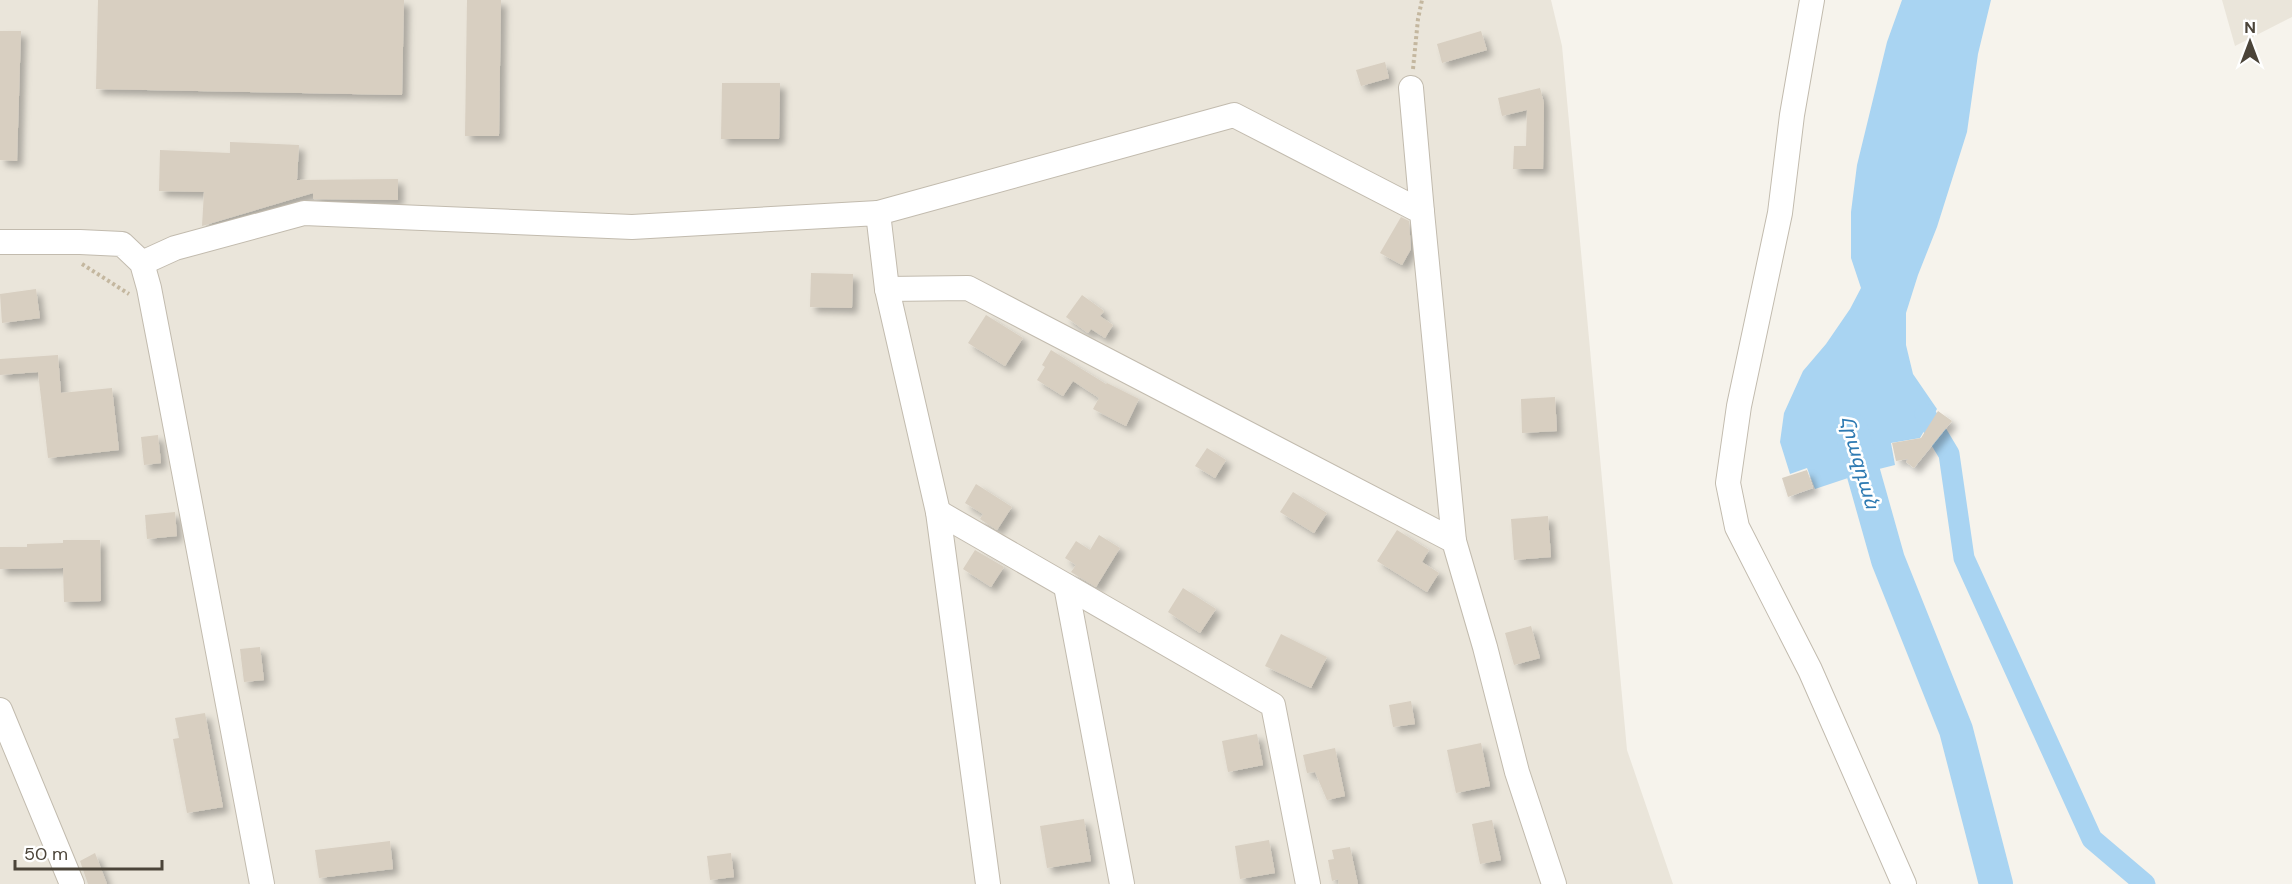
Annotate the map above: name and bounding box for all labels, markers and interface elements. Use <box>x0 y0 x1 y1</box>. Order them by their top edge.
north arrow <box>2220 12 2280 72</box>
text: N <box>2244 17 2256 38</box>
water label: Հրազդան <box>1834 412 1886 513</box>
scale bar <box>15 833 162 871</box>
text: 50 m <box>24 842 68 866</box>

